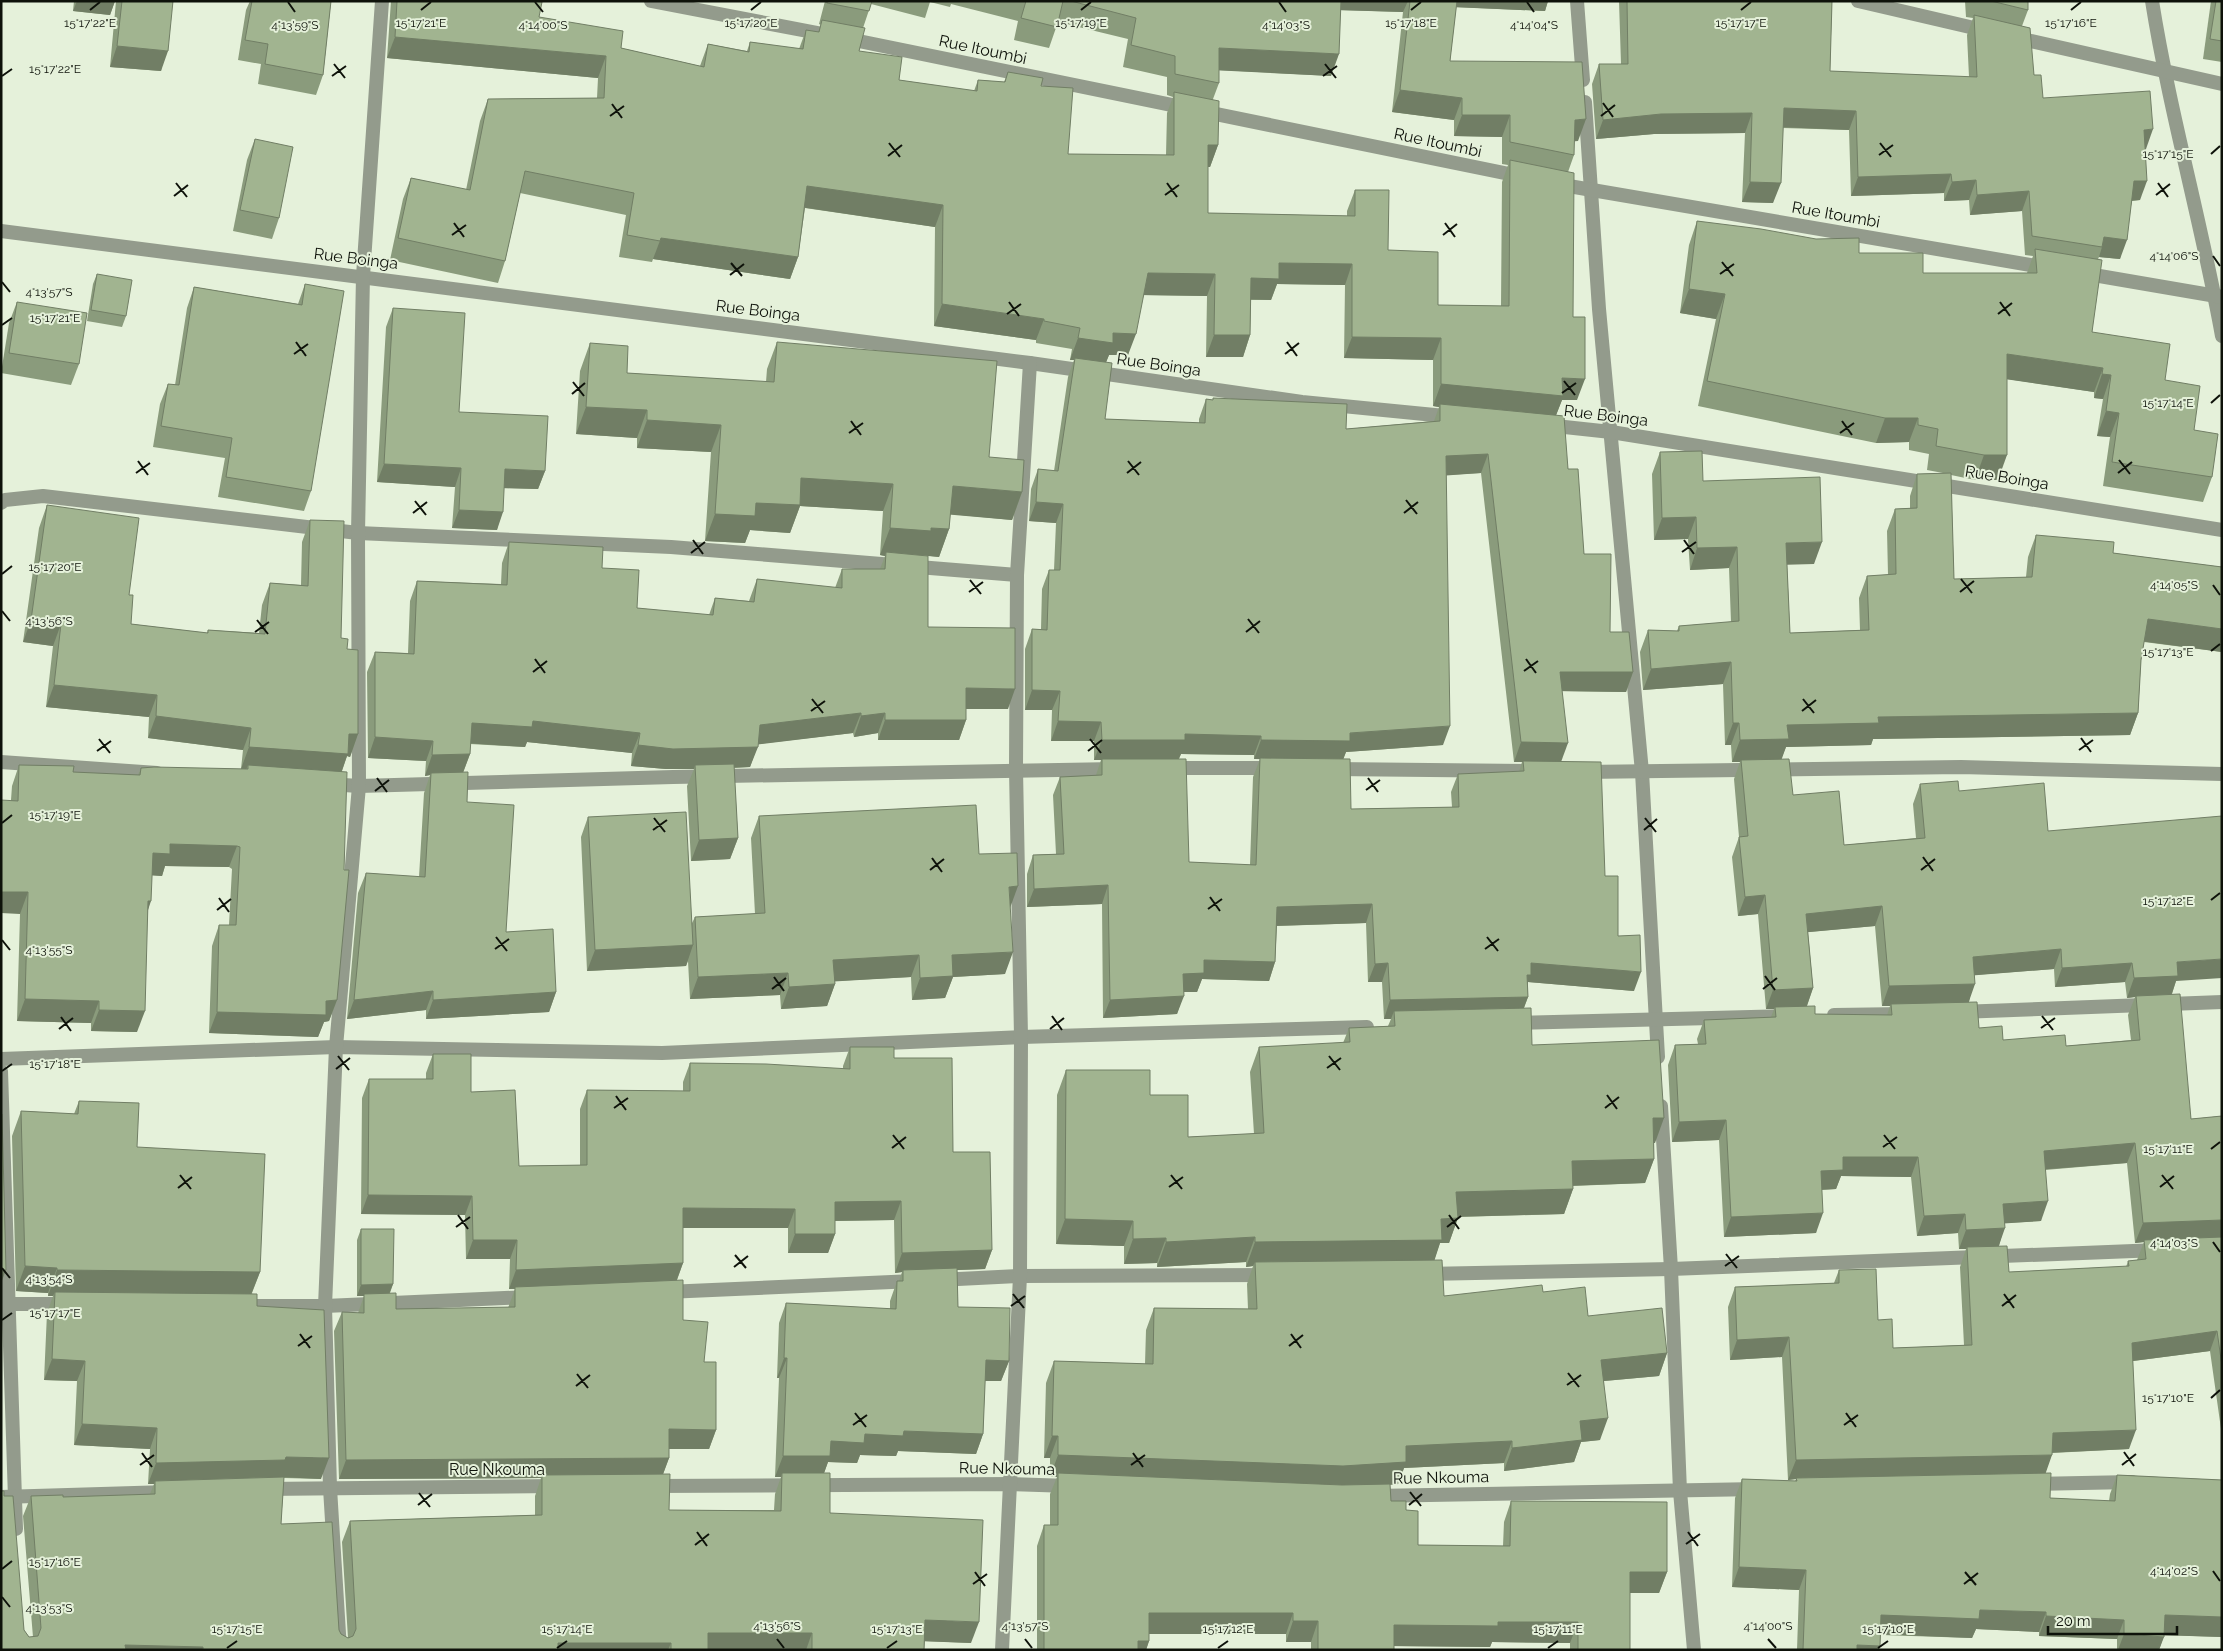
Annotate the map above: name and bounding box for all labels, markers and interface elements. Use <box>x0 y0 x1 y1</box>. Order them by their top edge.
text: 15°17'22"E <box>64 16 116 30</box>
text: 15°17'21"E <box>396 16 446 30</box>
text: 15°17'20"E <box>724 16 778 30</box>
text: 15°17'19"E <box>1055 16 1107 30</box>
text: 15°17'18"E <box>1385 16 1437 30</box>
text: 15°17'17"E <box>1716 16 1766 30</box>
text: 15°17'16"E <box>2045 16 2097 30</box>
text: 4°13'59"S <box>271 18 319 32</box>
text: 4°14'00"S <box>519 18 567 32</box>
text: 4°14'03"S <box>1262 18 1310 32</box>
text: 4°14'04"S <box>1510 18 1558 32</box>
street label: Rue Itoumbi <box>937 31 1029 68</box>
text: 15°17'22"E <box>29 62 81 76</box>
street label: Rue Itoumbi <box>1392 124 1484 161</box>
text: 15°17'15"E <box>2142 147 2194 161</box>
street label: Rue Itoumbi <box>1790 197 1882 232</box>
street label: Rue Boinga <box>313 244 399 273</box>
text: 4°14'06"S <box>2150 249 2198 263</box>
text: 4°13'57"S <box>26 285 72 299</box>
street label: Rue Boinga <box>715 296 801 325</box>
text: 15°17'21"E <box>30 311 80 325</box>
street label: Rue Boinga <box>1116 349 1202 380</box>
text: 15°17'14"E <box>2142 396 2194 410</box>
street label: Rue Boinga <box>1563 401 1649 430</box>
street label: Rue Boinga <box>1964 461 2050 494</box>
text: 15°17'20"E <box>28 560 82 574</box>
text: 4°14'05"S <box>2150 578 2198 592</box>
text: 4°13'56"S <box>25 614 73 628</box>
text: 15°17'13"E <box>2143 645 2193 659</box>
text: 15°17'19"E <box>29 808 81 822</box>
text: 15°17'12"E <box>2143 894 2193 908</box>
text: 4°13'55"S <box>25 943 73 957</box>
text: 15°17'18"E <box>29 1057 81 1071</box>
text: 15°17'11"E <box>2143 1142 2193 1156</box>
text: 4°14'03"S <box>2150 1236 2198 1250</box>
text: 4°13'54"S <box>25 1272 73 1286</box>
text: 15°17'17"E <box>30 1306 80 1320</box>
text: 15°17'10"E <box>2142 1391 2194 1405</box>
street label: Rue Nkouma <box>959 1458 1055 1479</box>
street label: Rue Nkouma <box>449 1460 545 1479</box>
street label: Rue Nkouma <box>1393 1467 1489 1488</box>
text: 15°17'16"E <box>29 1555 81 1569</box>
text: 4°14'02"S <box>2150 1564 2198 1578</box>
text: 4°13'53"S <box>26 1601 72 1615</box>
scale bar <box>2048 1604 2177 1636</box>
text: 20 m <box>2056 1612 2091 1630</box>
text: 4°13'56"S <box>753 1619 801 1633</box>
text: 4°13'57"S <box>1002 1619 1048 1633</box>
text: 4°14'00"S <box>1744 1619 1792 1633</box>
text: 15°17'15"E <box>211 1622 263 1636</box>
text: 15°17'14"E <box>541 1622 593 1636</box>
text: 15°17'13"E <box>872 1622 922 1636</box>
text: 15°17'12"E <box>1203 1622 1253 1636</box>
text: 15°17'11"E <box>1533 1622 1583 1636</box>
text: 15°17'10"E <box>1862 1622 1914 1636</box>

